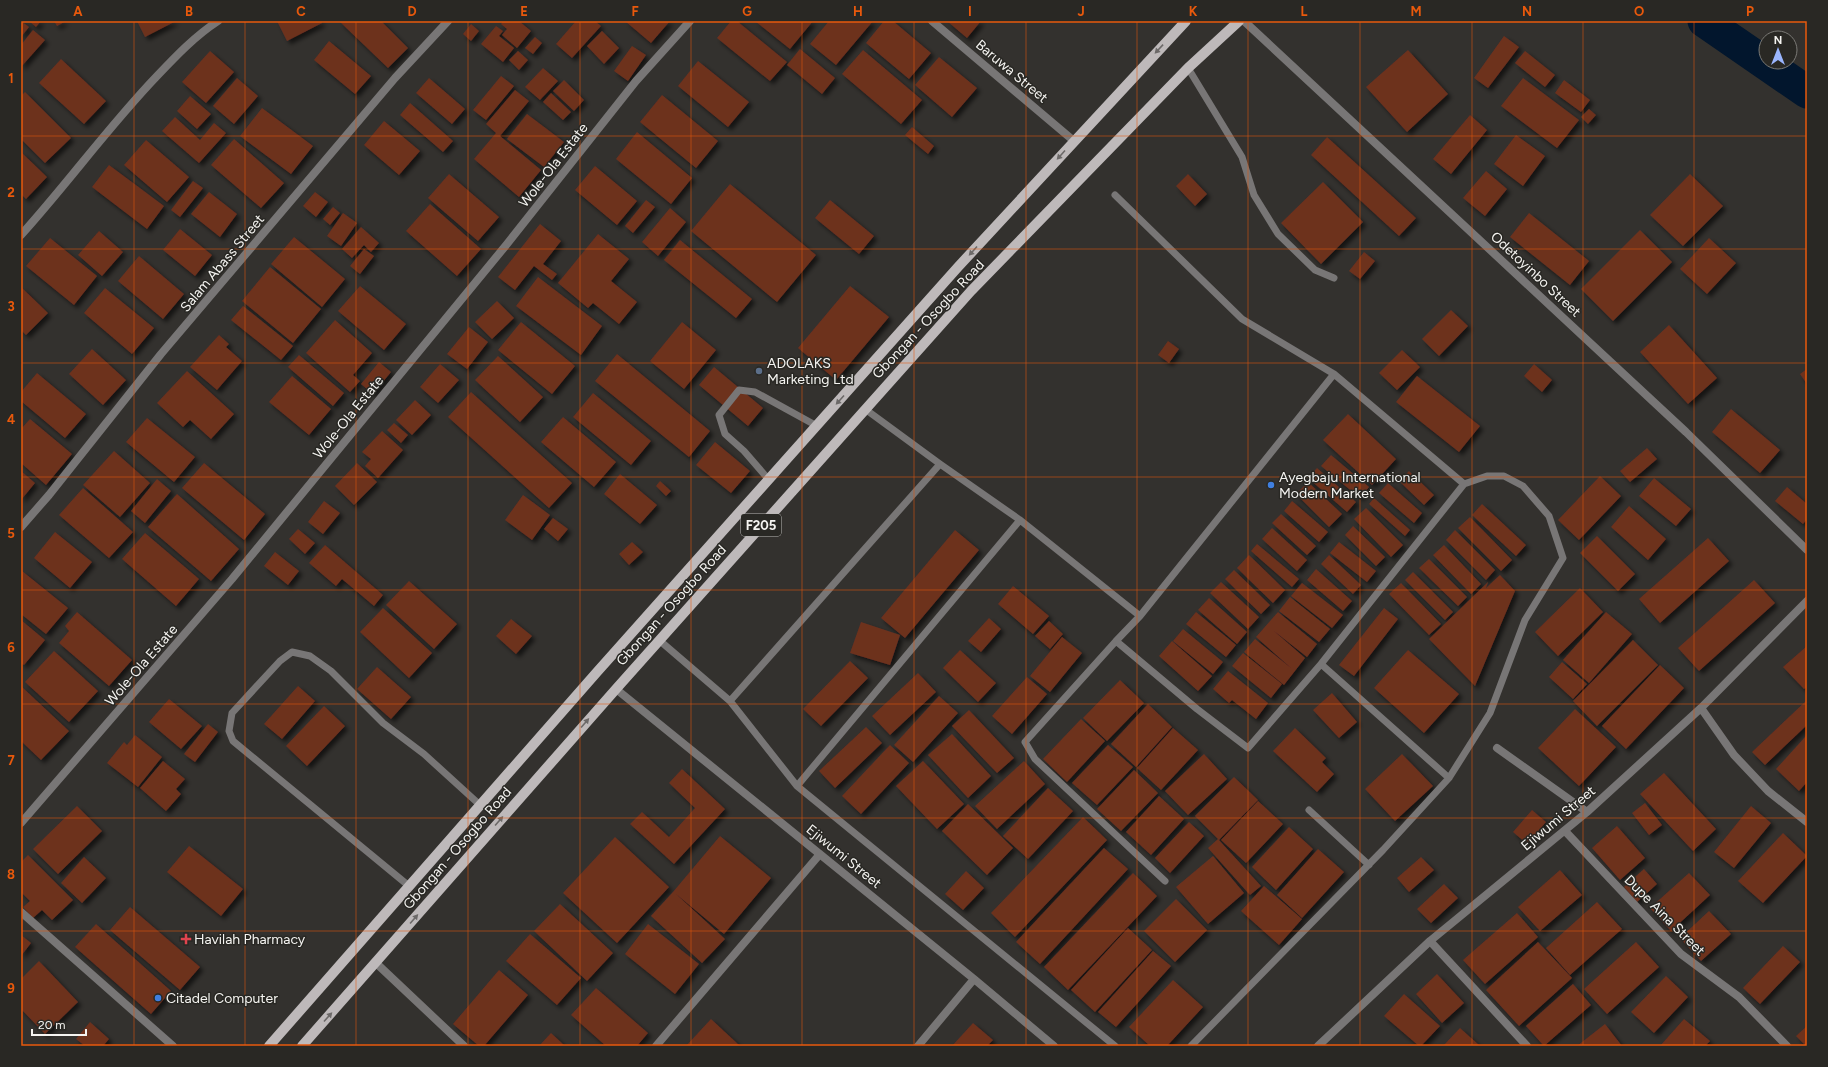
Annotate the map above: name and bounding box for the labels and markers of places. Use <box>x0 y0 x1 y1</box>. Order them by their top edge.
place label: ADOLAKS Marketing Ltd <box>767 355 854 388</box>
marker: ADOLAKS Marketing Ltd <box>754 366 764 376</box>
place label: Ayegbaju International Modern Market <box>1279 469 1421 502</box>
marker: Ayegbaju International Modern Market <box>1266 480 1276 490</box>
place label: Havilah Pharmacy <box>194 931 306 948</box>
marker: Havilah Pharmacy <box>181 934 191 944</box>
place label: Citadel Computer <box>166 990 278 1007</box>
marker: Citadel Computer <box>153 993 163 1003</box>

